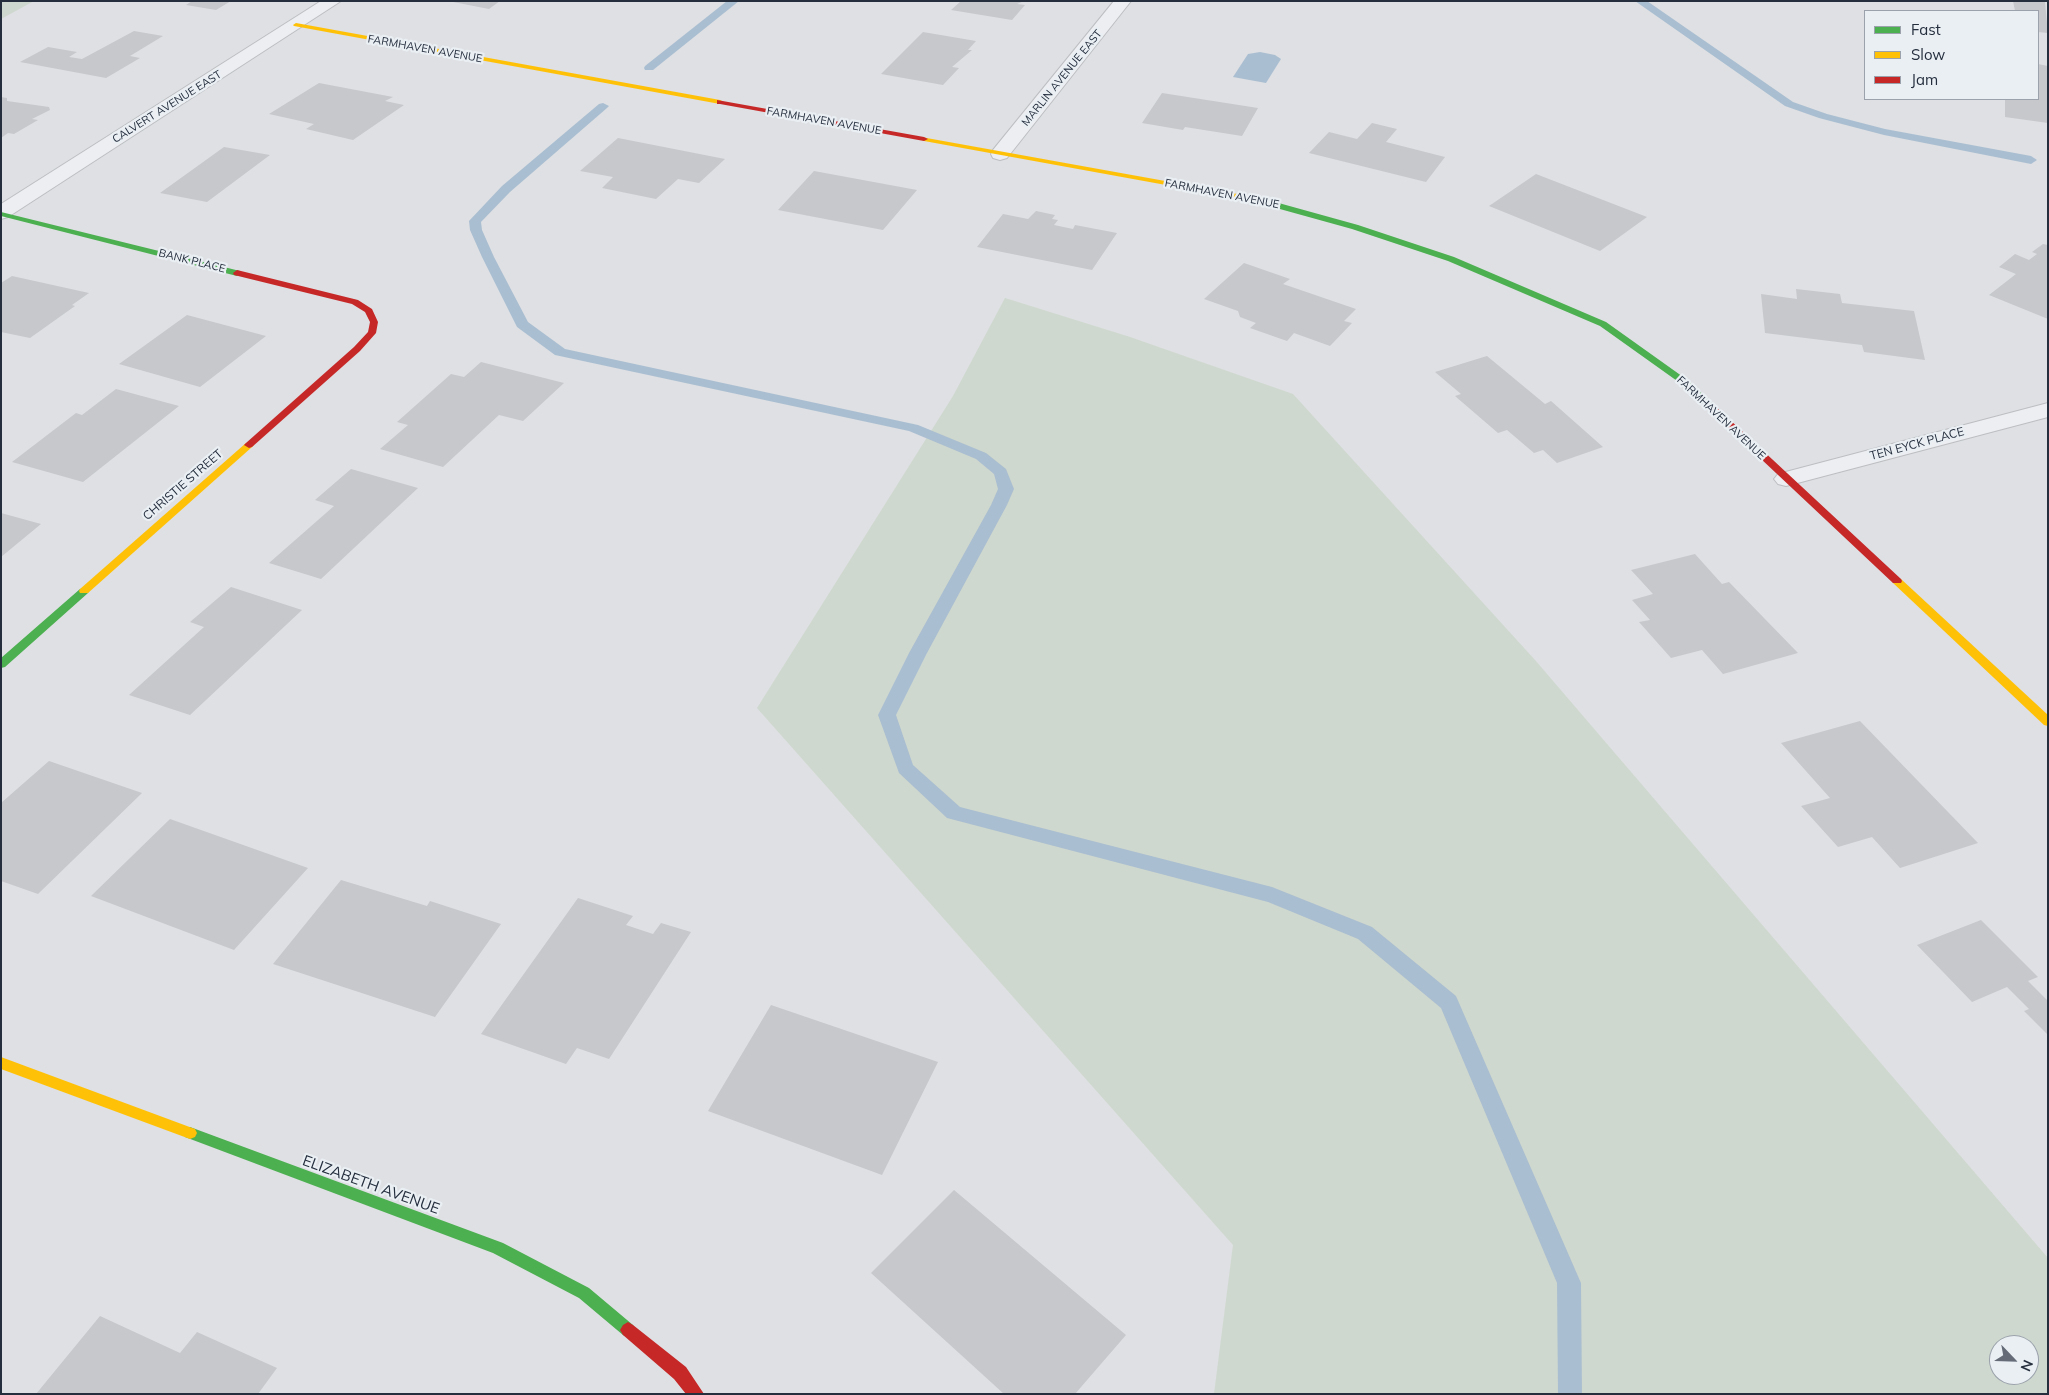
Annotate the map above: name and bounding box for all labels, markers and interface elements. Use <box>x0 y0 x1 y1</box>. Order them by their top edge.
legend <box>1864 10 2039 100</box>
text: Fast <box>1911 20 1941 39</box>
street label: MARLIN AVENUE EAST <box>1019 27 1105 129</box>
street label: FARMHAVEN AVENUE <box>367 32 483 66</box>
text: Slow <box>1911 45 1945 64</box>
street label: CALVERT AVENUE EAST <box>110 68 224 146</box>
text: Jam <box>1911 70 1938 89</box>
street label: FARMHAVEN AVENUE <box>766 104 882 138</box>
street label: FARMHAVEN AVENUE <box>1164 176 1280 212</box>
street label: BANK PLACE <box>157 246 227 276</box>
street label: FARMHAVEN AVENUE <box>1674 374 1768 462</box>
street label: TEN EYCK PLACE <box>1868 424 1966 464</box>
street label: CHRISTIE STREET <box>140 447 226 523</box>
street label: ELIZABETH AVENUE <box>300 1152 442 1218</box>
north arrow <box>1989 1335 2039 1385</box>
text: N <box>2016 1357 2037 1374</box>

